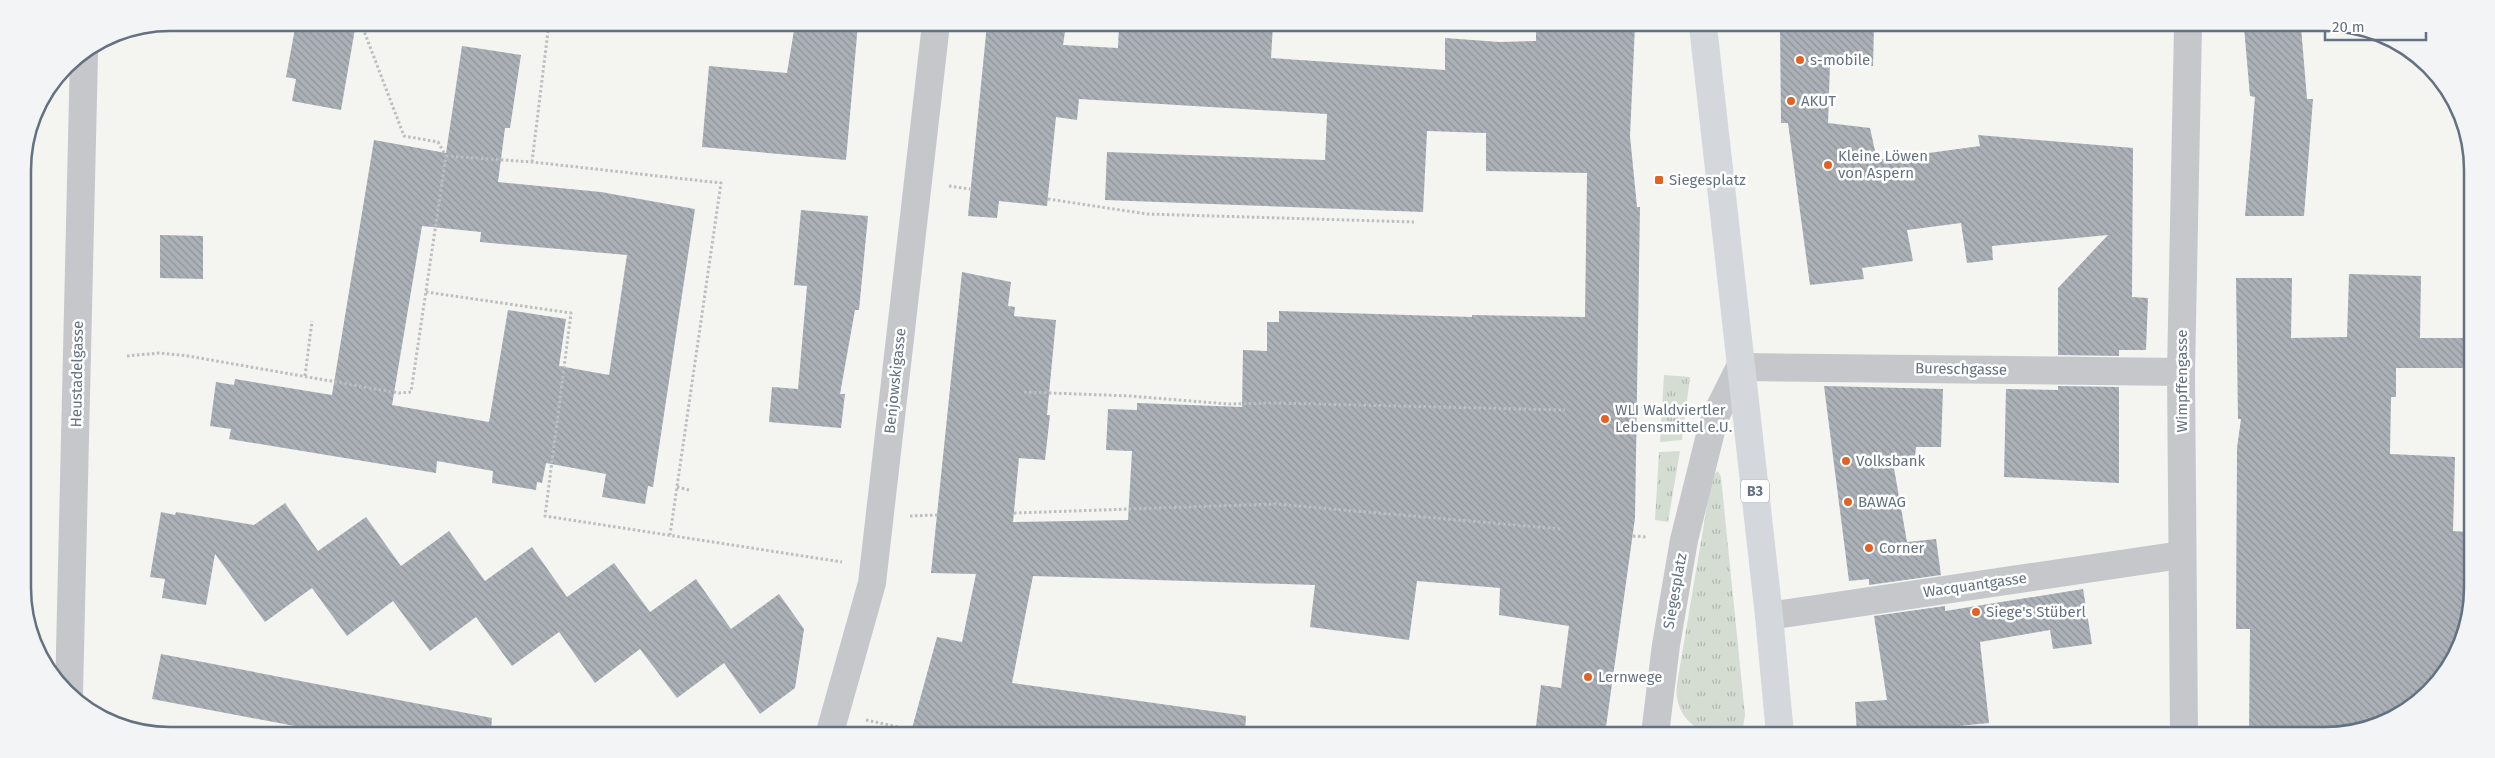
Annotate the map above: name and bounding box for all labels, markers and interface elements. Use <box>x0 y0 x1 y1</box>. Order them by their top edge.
scale bar <box>2325 10 2426 42</box>
text: 20 m <box>2332 18 2365 36</box>
place label: s-mobile <box>1810 51 1870 69</box>
marker: s-mobile <box>1794 54 1806 66</box>
place label: AKUT <box>1801 92 1836 110</box>
marker: AKUT <box>1785 95 1797 107</box>
place label: Kleine Löwen von Aspern <box>1838 147 1928 182</box>
marker: Kleine Löwen von Aspern <box>1822 159 1834 171</box>
place label: Siegesplatz <box>1669 171 1746 189</box>
marker: Siegesplatz <box>1653 174 1665 186</box>
street label: Heustadelgasse <box>67 321 87 427</box>
street label: Benjowskigasse <box>880 327 910 435</box>
street label: Wimpffengasse <box>2173 330 2191 432</box>
street label: Bureschgasse <box>1915 359 2007 379</box>
place label: WLI Waldviertler Lebensmittel e.U. <box>1615 401 1732 436</box>
marker: WLI Waldviertler Lebensmittel e.U. <box>1599 413 1611 425</box>
place label: Volksbank <box>1856 452 1925 470</box>
marker: Volksbank <box>1840 455 1852 467</box>
road number: B3 <box>1741 480 1769 502</box>
place label: BAWAG <box>1858 493 1906 511</box>
marker: BAWAG <box>1842 496 1854 508</box>
place label: Corner <box>1879 539 1925 557</box>
marker: Corner <box>1863 542 1875 554</box>
street label: Siegesplatz <box>1659 551 1691 630</box>
street label: Wacquantgasse <box>1922 569 2028 601</box>
place label: Siege's Stüberl <box>1986 603 2086 621</box>
marker: Siege's Stüberl <box>1970 606 1982 618</box>
place label: Lernwege <box>1598 668 1663 686</box>
marker: Lernwege <box>1582 671 1594 683</box>

